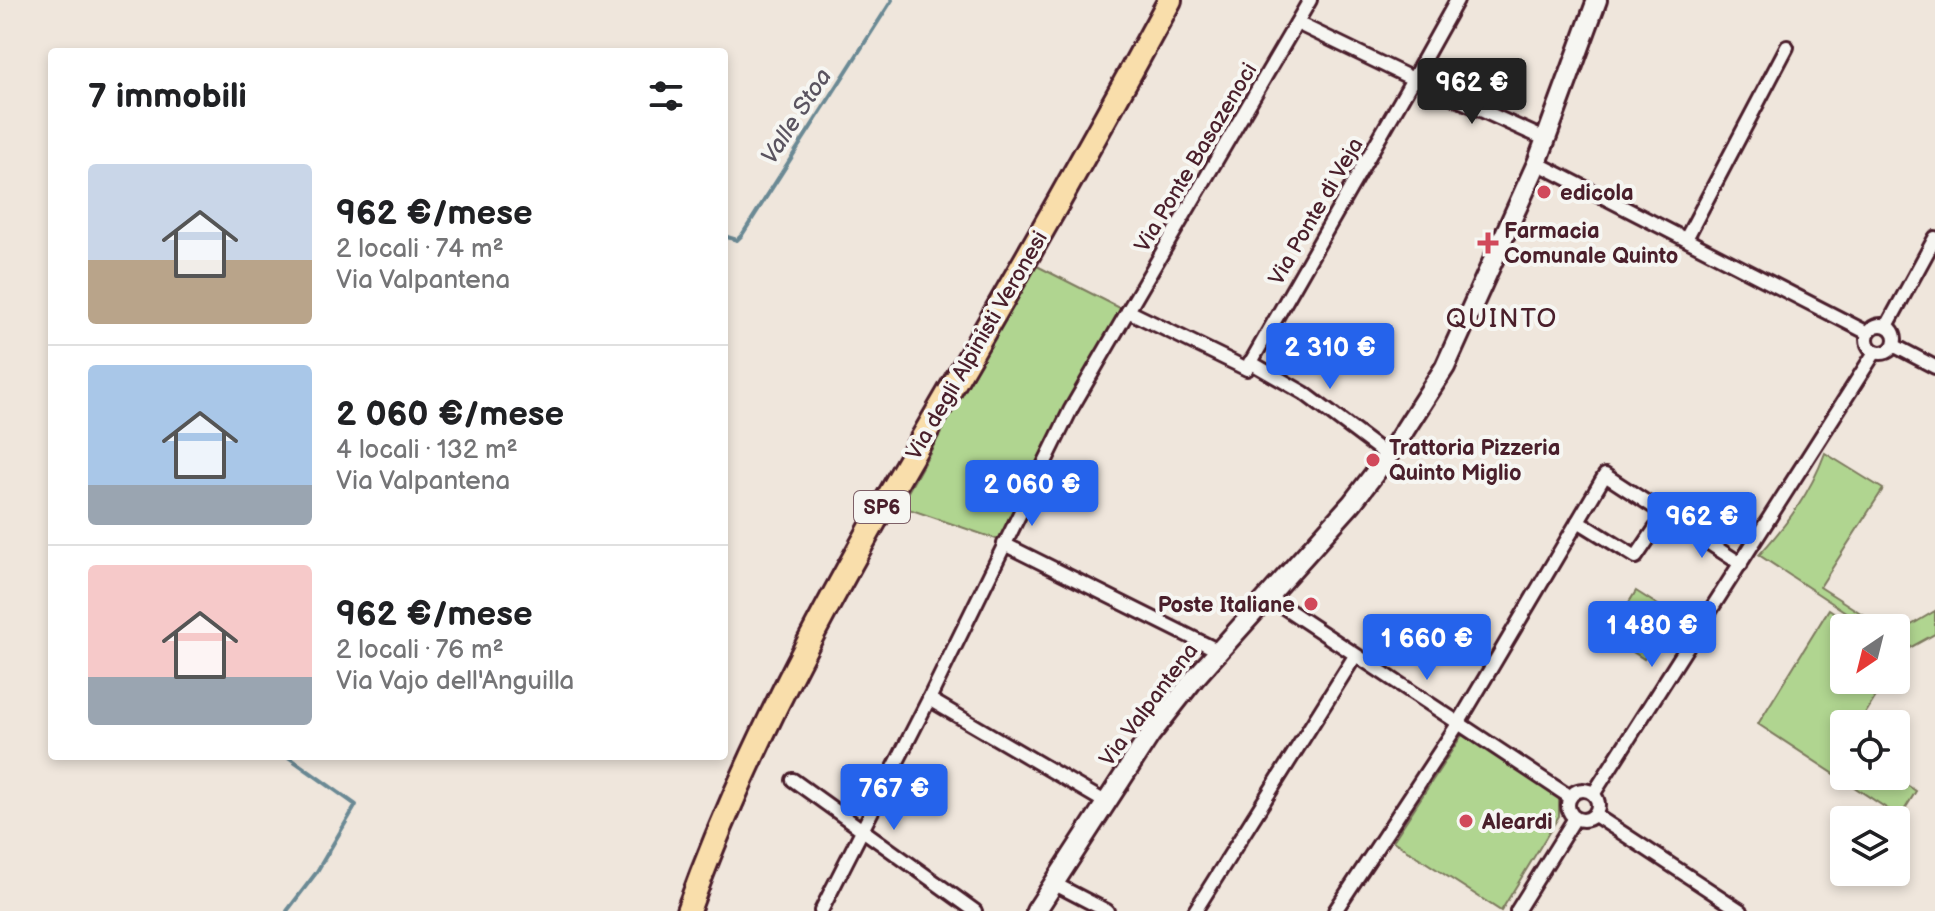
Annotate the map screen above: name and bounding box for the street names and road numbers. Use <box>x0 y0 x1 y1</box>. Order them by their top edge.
street label: Via Ponte Basazenoci <box>1129 58 1263 257</box>
street label: Via Ponte di Veja <box>1263 133 1369 290</box>
street label: Via degli Alpinisti Veronesi <box>901 227 1054 465</box>
road number: SP6 <box>854 491 910 523</box>
street label: Via Valpantena <box>1094 638 1204 772</box>

